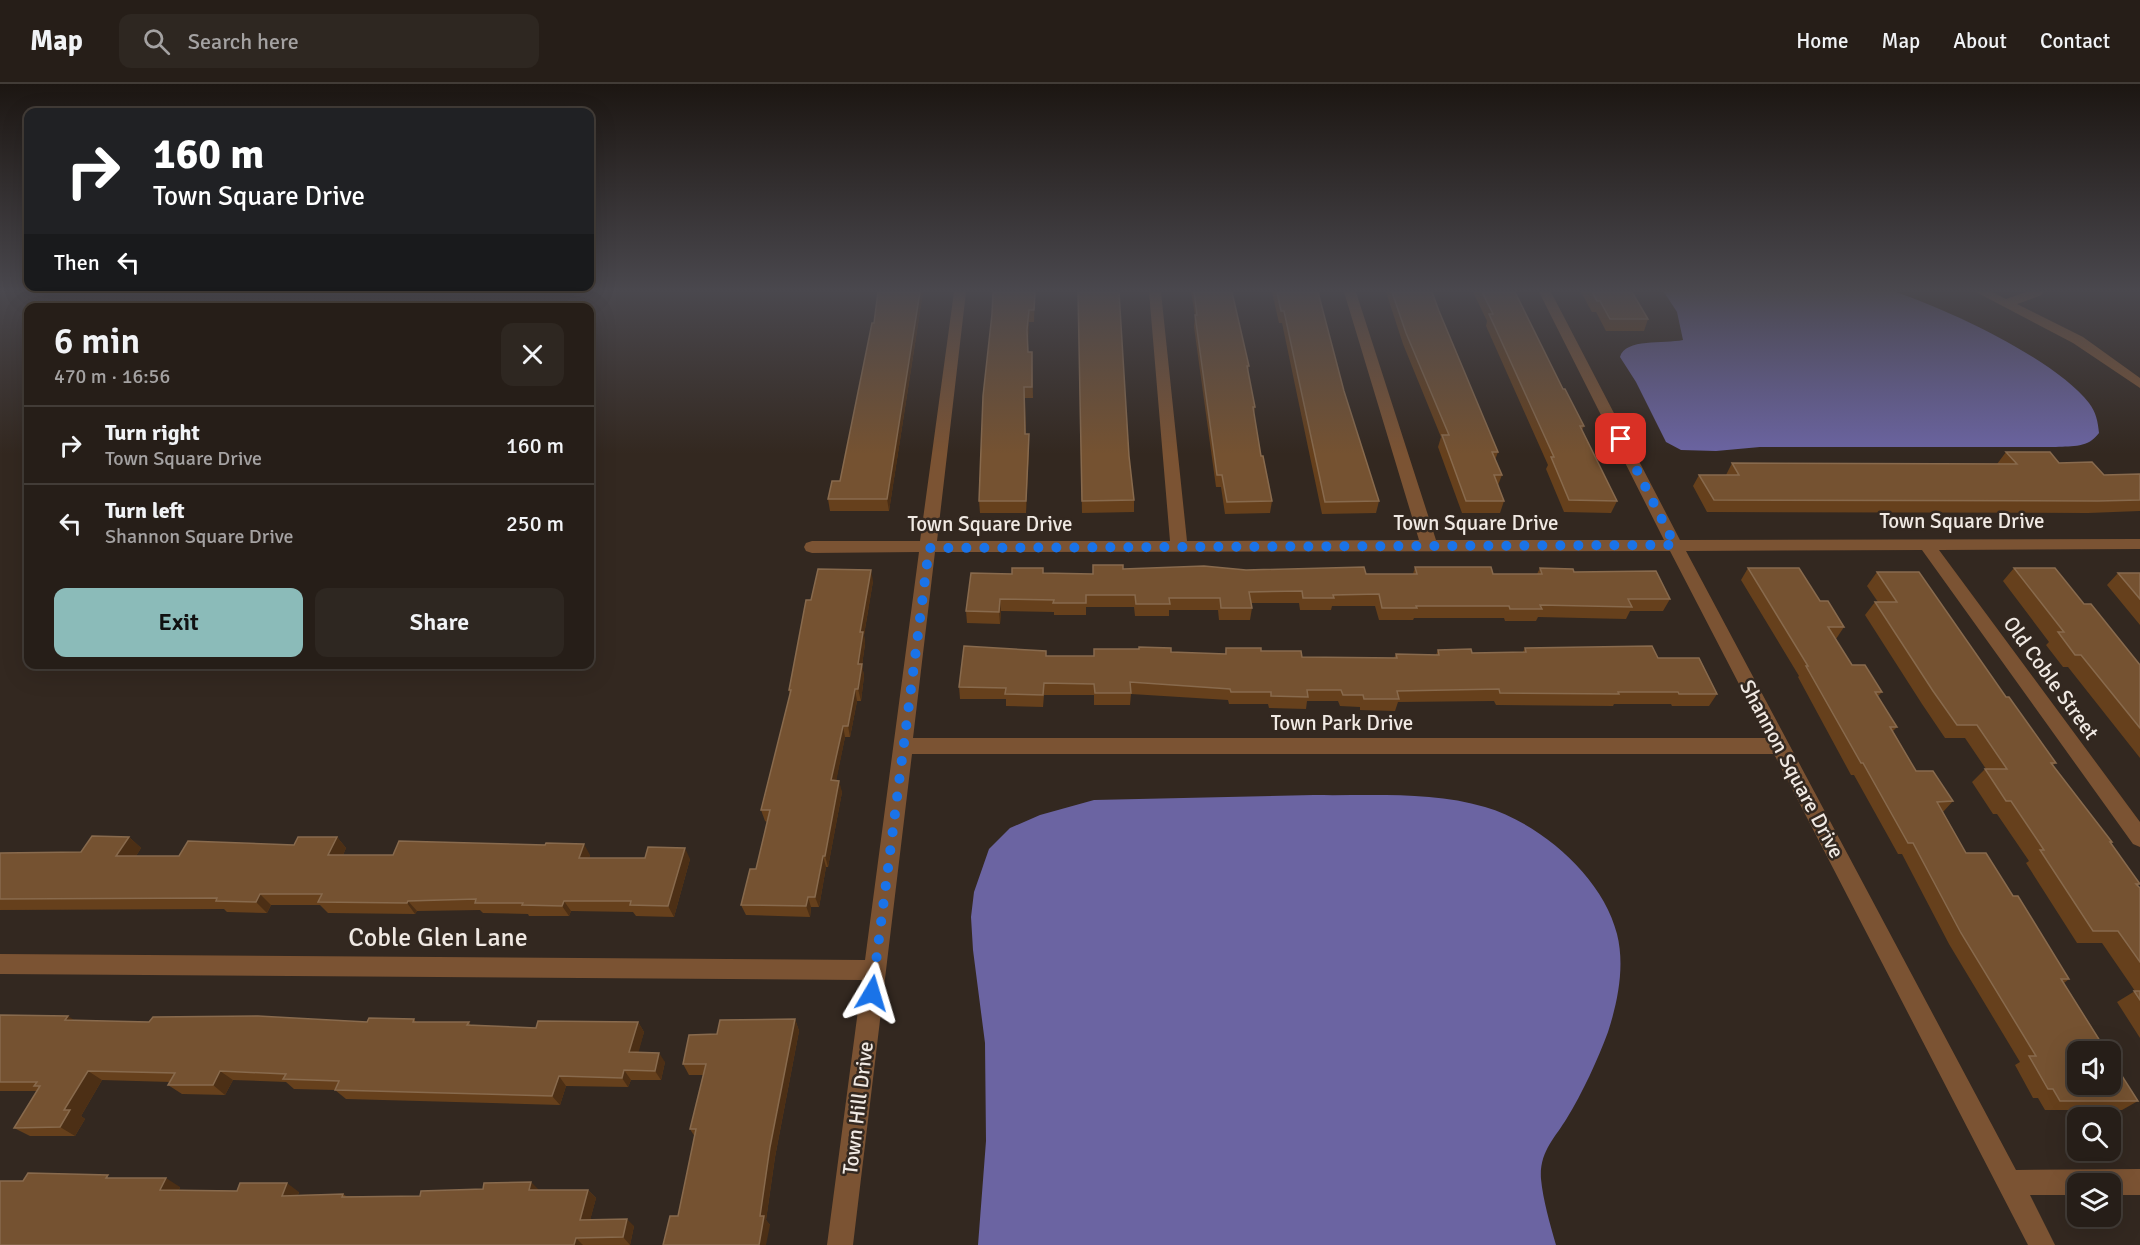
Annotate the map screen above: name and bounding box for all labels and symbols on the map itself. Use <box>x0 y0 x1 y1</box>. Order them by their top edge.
pin <box>1595 413 1646 464</box>
street label: Town Square Drive <box>1880 508 2044 534</box>
street label: Town Square Drive <box>1394 510 1558 536</box>
street label: Town Square Drive <box>908 511 1072 537</box>
street label: Old Coble Street <box>1998 611 2104 745</box>
street label: Shannon Square Drive <box>1734 675 1850 863</box>
street label: Town Park Drive <box>1271 710 1413 736</box>
street label: Coble Glen Lane <box>348 922 528 954</box>
position arrow <box>840 961 904 1025</box>
street label: Town Hill Drive <box>837 1040 879 1176</box>

